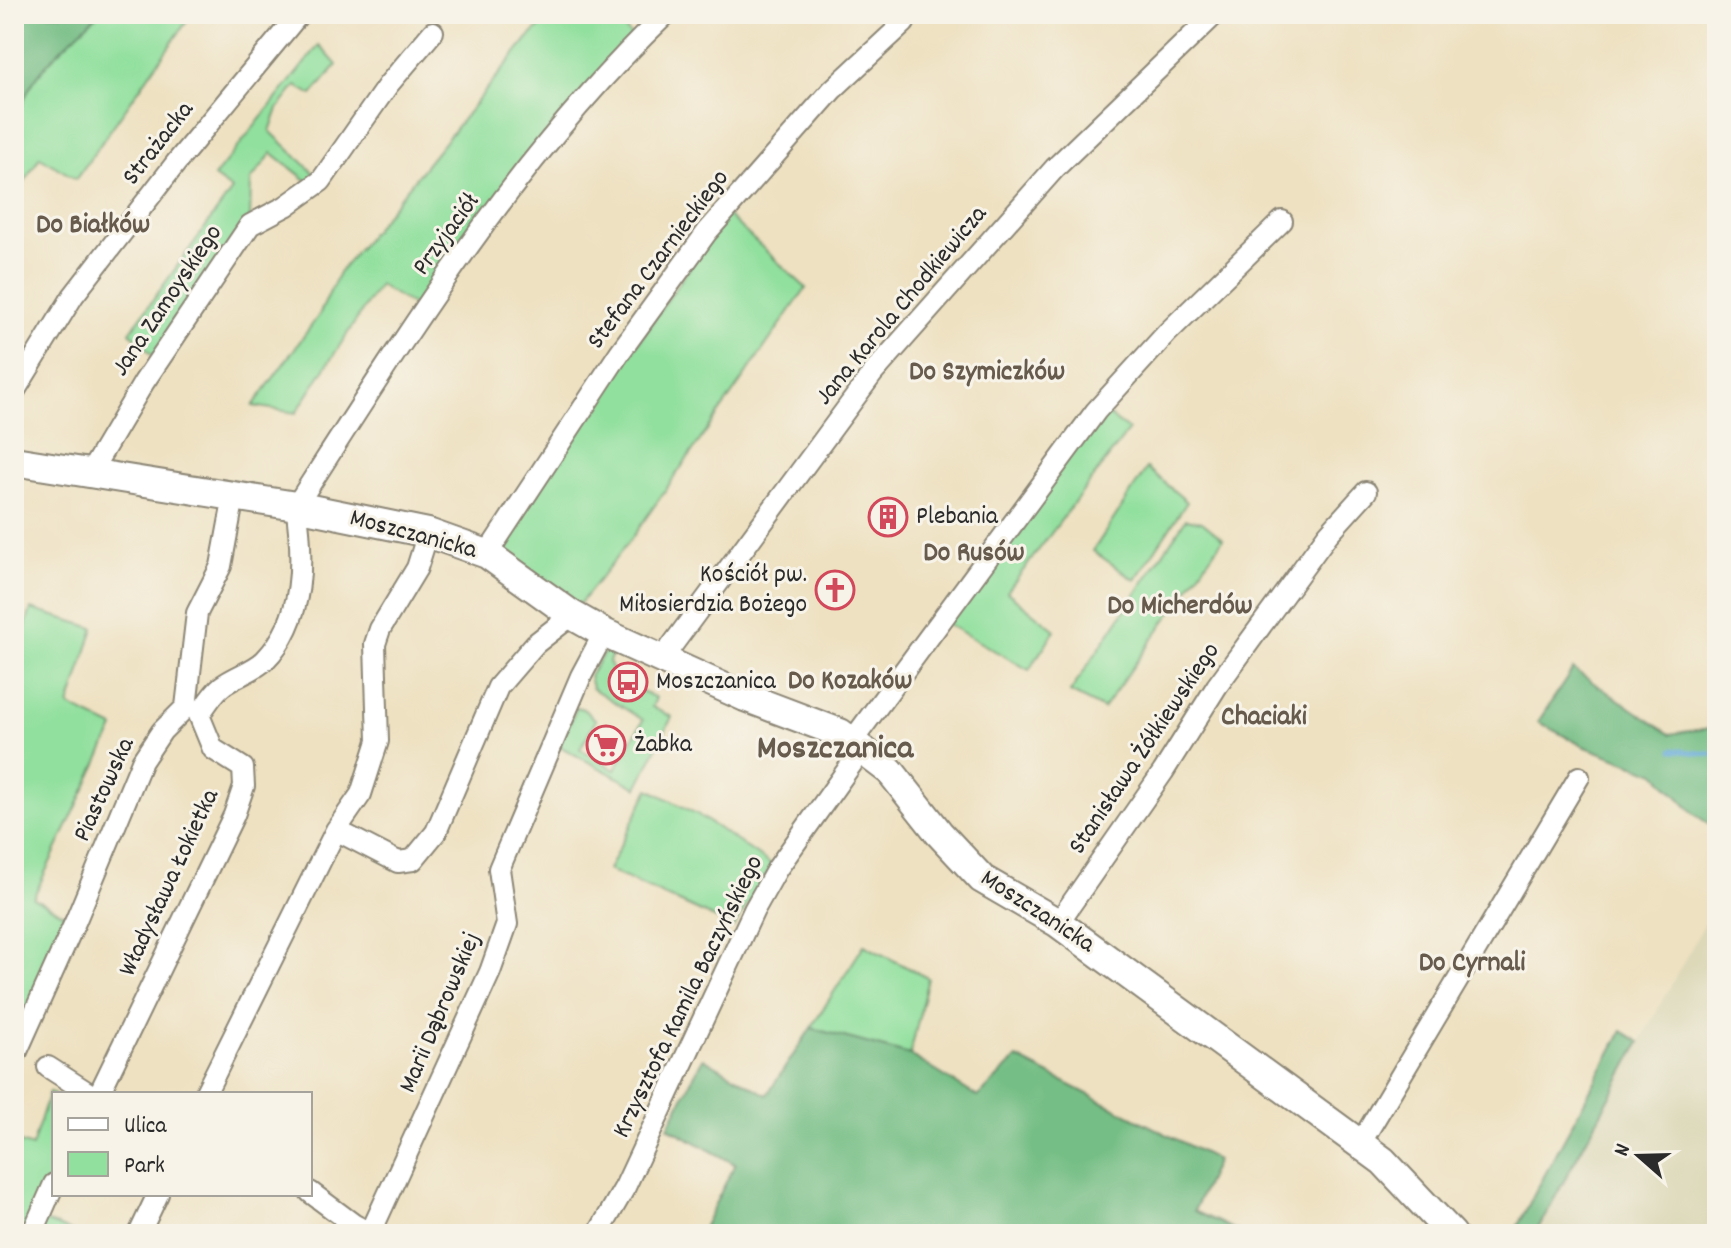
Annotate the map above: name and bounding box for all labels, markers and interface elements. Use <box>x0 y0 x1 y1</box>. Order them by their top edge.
street label: Strażacka <box>114 93 204 194</box>
street label: Stefana Czarnieckiego <box>579 162 739 358</box>
street label: Przyjaciół <box>404 186 490 284</box>
street label: Jana Karola Chodkiewicza <box>807 197 997 414</box>
district label: Do Białków <box>36 207 150 247</box>
street label: Jana Zamoyskiego <box>103 218 233 384</box>
district label: Do Szymiczków <box>909 354 1065 394</box>
building icon: Plebania <box>867 496 909 538</box>
place label: Plebania <box>916 499 999 536</box>
street label: Moszczanicka <box>345 500 481 570</box>
district label: Do Rusów <box>923 535 1025 575</box>
place label: Kościół pw. Miłosierdzia Bożego <box>619 557 807 624</box>
church icon: Kościół pw. Miłosierdzia Bożego <box>814 569 856 611</box>
district label: Do Micherdów <box>1107 588 1253 628</box>
street label: Stanisława Żółkiewskiego <box>1060 636 1230 862</box>
bus stop icon: Moszczanica <box>607 661 649 703</box>
district label: Do Kozaków <box>788 663 912 703</box>
place label: Moszczanica <box>656 664 776 701</box>
district label: Chaciaki <box>1221 699 1307 739</box>
supermarket icon: Żabka <box>585 724 627 766</box>
district label: Moszczanica <box>757 726 914 775</box>
place label: Żabka <box>634 727 693 764</box>
street label: Piastowska <box>65 731 146 848</box>
street label: Władysława Łokietka <box>110 783 230 983</box>
street label: Krzysztofa Kamila Baczyńskiego <box>604 849 774 1145</box>
street label: Moszczanicka <box>972 861 1102 963</box>
street label: Marii Dąbrowskiej <box>390 927 492 1099</box>
district label: Do Cyrnali <box>1419 945 1525 985</box>
legend <box>52 1092 312 1196</box>
text: Ulica <box>124 1110 167 1144</box>
north arrow <box>1599 1116 1679 1196</box>
text: N <box>1607 1140 1640 1161</box>
text: Park <box>124 1150 165 1184</box>

